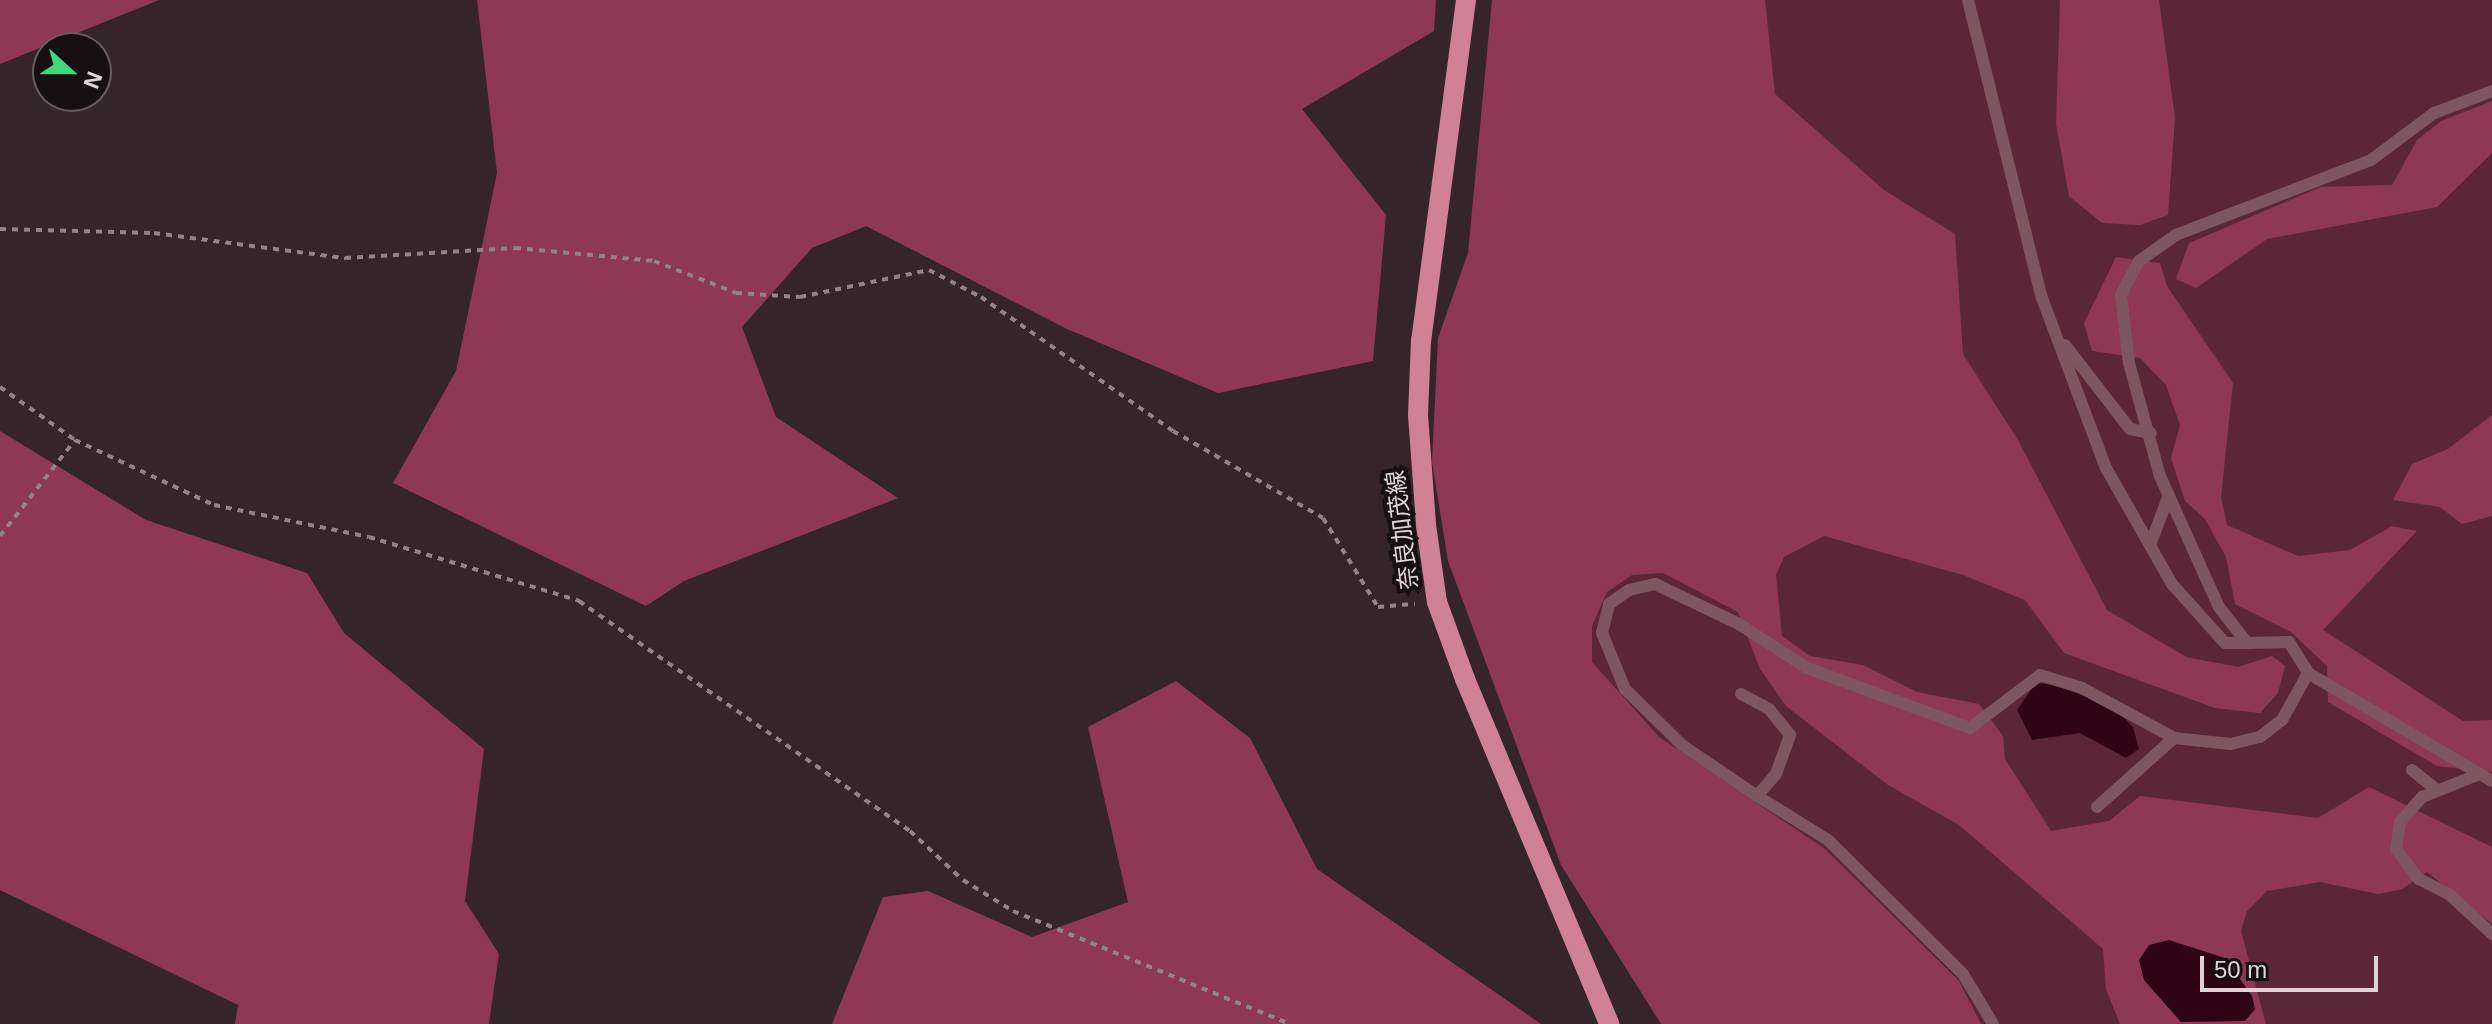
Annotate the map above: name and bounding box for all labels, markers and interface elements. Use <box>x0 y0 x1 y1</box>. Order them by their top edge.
north arrow <box>32 32 112 112</box>
text: N <box>78 68 108 92</box>
street label: 奈良加茂線 <box>1380 469 1424 591</box>
scale bar <box>2204 940 2382 990</box>
text: 50 m <box>2214 956 2267 983</box>

